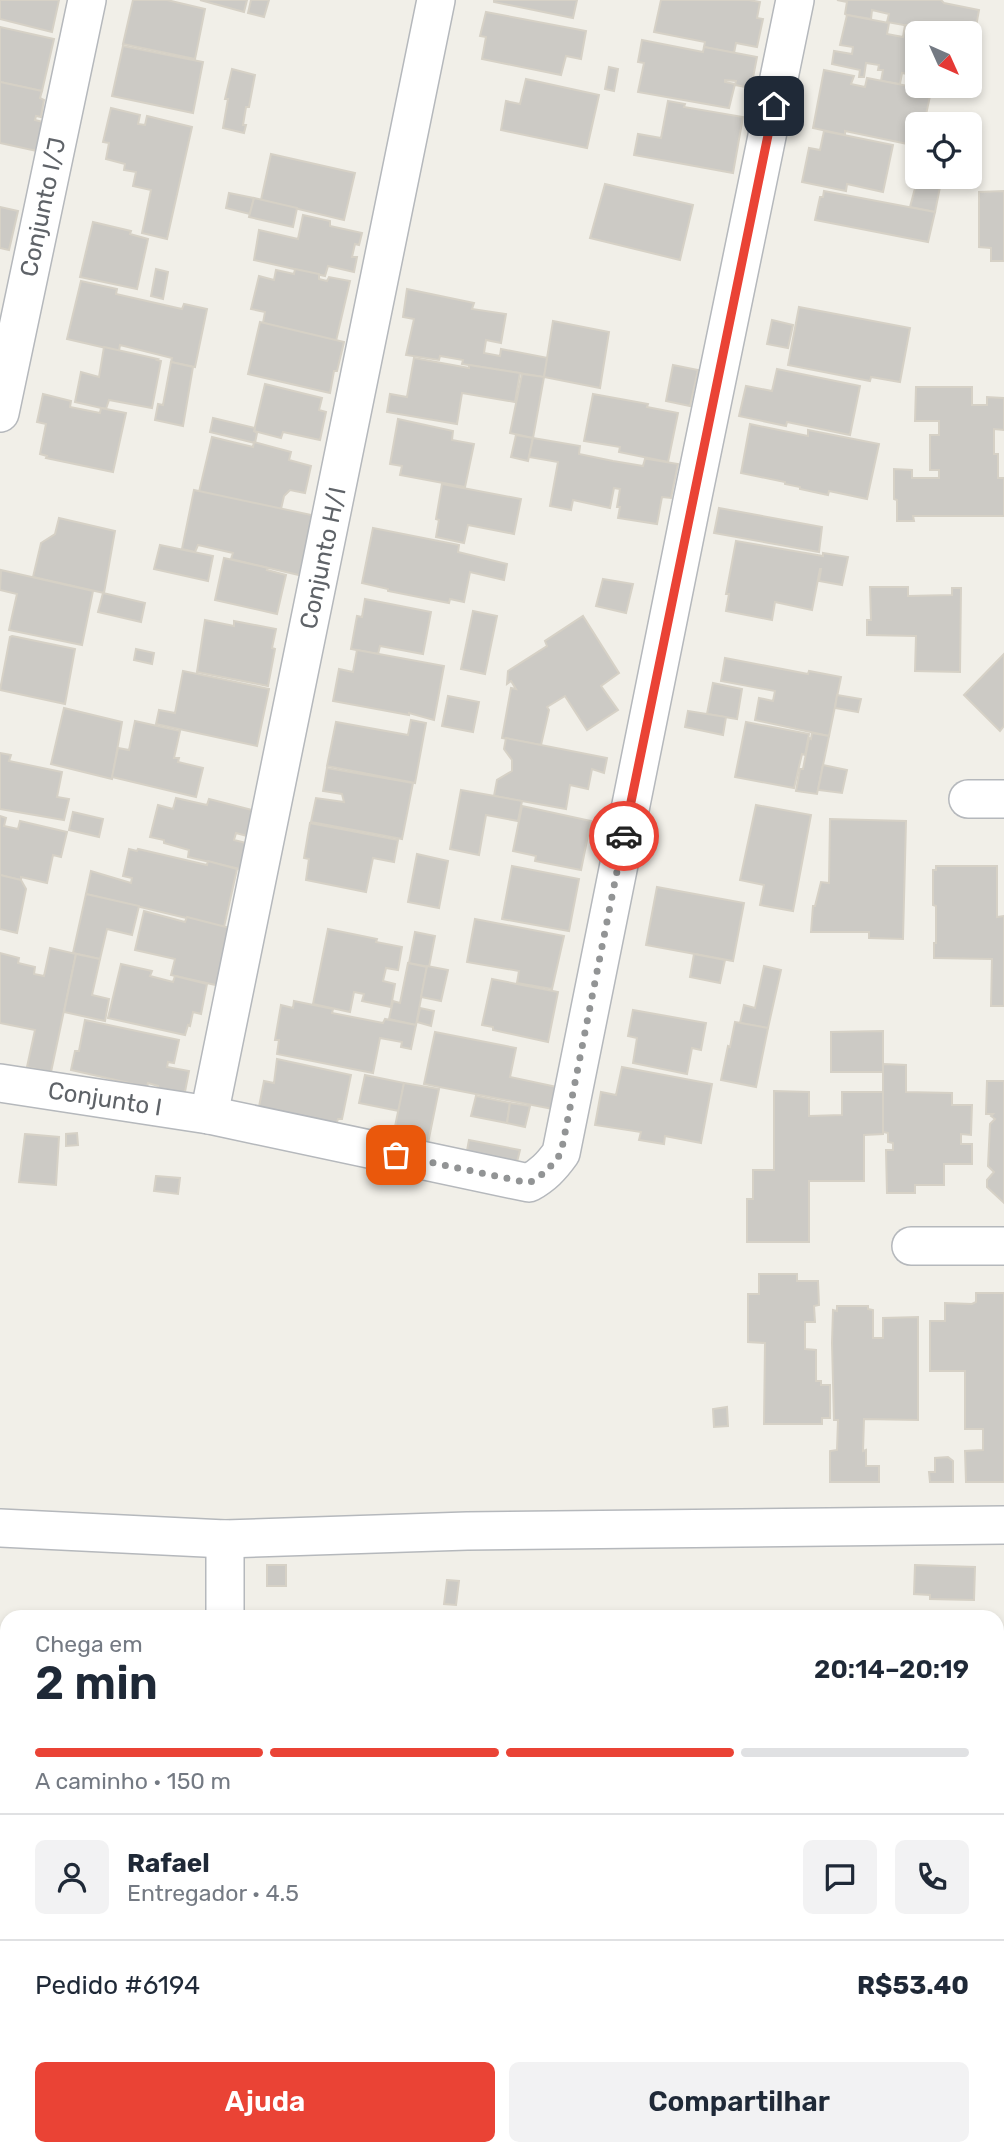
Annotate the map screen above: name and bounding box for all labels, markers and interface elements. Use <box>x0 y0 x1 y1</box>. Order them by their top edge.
north arrow <box>905 21 982 98</box>
map controls <box>905 21 982 189</box>
pin <box>744 76 804 136</box>
icon: home <box>755 87 793 125</box>
button: locate <box>905 112 982 189</box>
street label: Conjunto I/J <box>15 135 71 279</box>
street label: Conjunto H/I <box>294 485 352 631</box>
courier <box>589 801 659 871</box>
icon: car <box>605 817 643 855</box>
street label: Conjunto I <box>46 1076 164 1122</box>
pin <box>366 1125 426 1185</box>
icon: bag <box>377 1136 415 1174</box>
text: Chega em <box>35 1630 143 1658</box>
text: 20:14–20:19 <box>814 1654 969 1685</box>
text: 2 min <box>35 1656 158 1711</box>
text: A caminho · 150 m <box>35 1767 231 1795</box>
button: person <box>35 1840 109 1914</box>
button: chat <box>803 1840 877 1914</box>
button: phone <box>895 1840 969 1914</box>
text: Rafael <box>127 1848 210 1879</box>
text: Entregador · 4.5 <box>127 1879 299 1907</box>
text: Pedido #6194 <box>35 1970 200 2001</box>
text: R$53.40 <box>857 1970 969 2001</box>
button: Ajuda <box>35 2062 495 2142</box>
button: Compartilhar <box>509 2062 969 2142</box>

